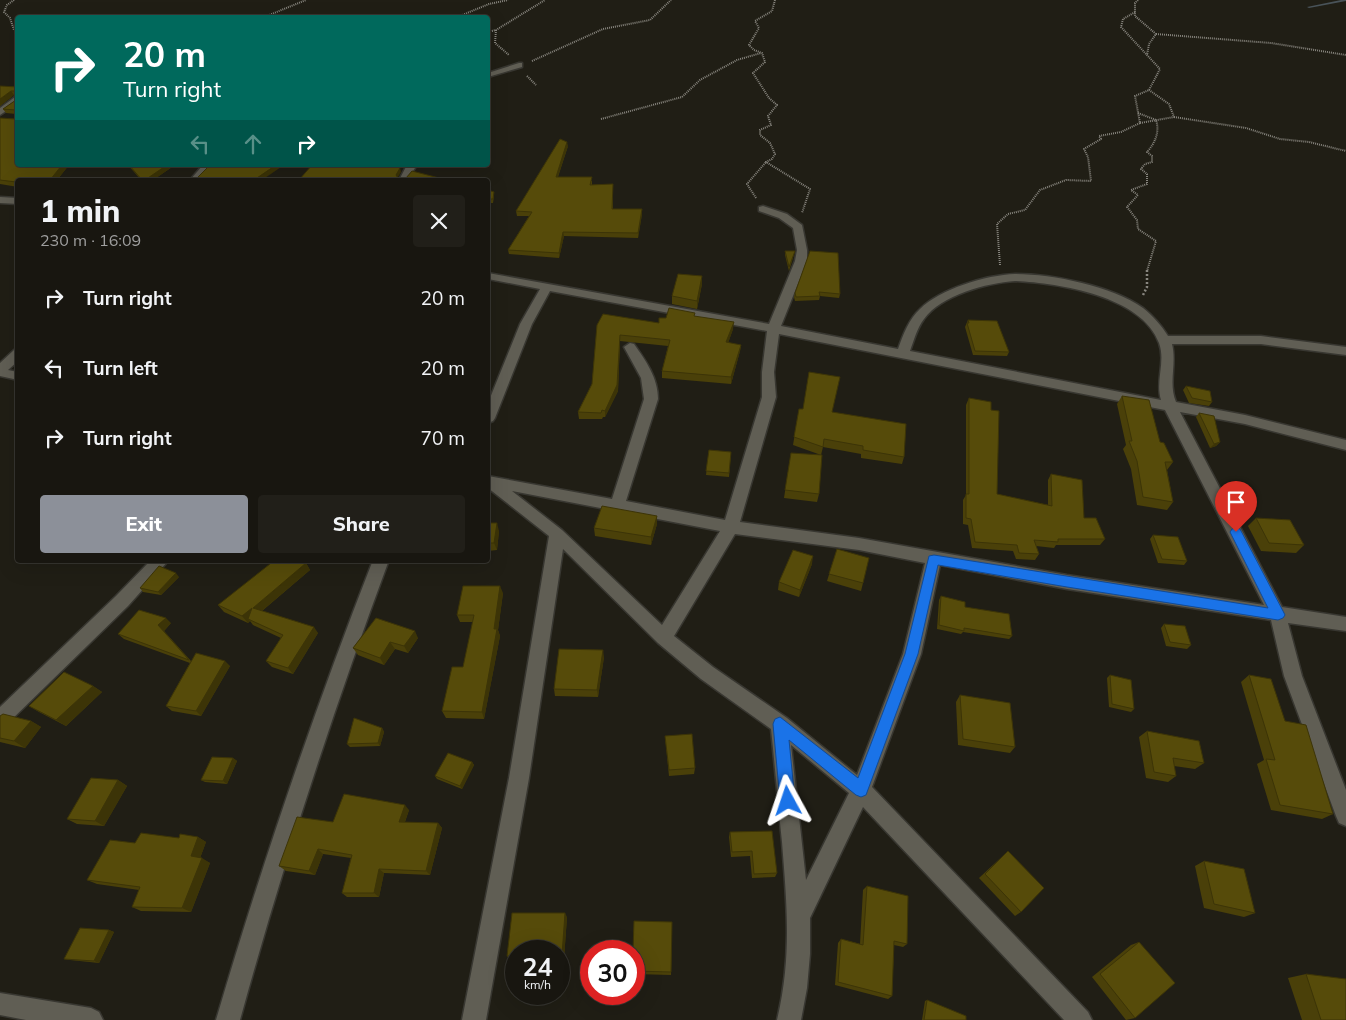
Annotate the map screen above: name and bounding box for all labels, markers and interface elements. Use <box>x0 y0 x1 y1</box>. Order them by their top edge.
text: 20 m <box>123 32 206 76</box>
icon: right <box>40 35 105 100</box>
text: Turn right <box>123 75 221 103</box>
icon: left <box>186 130 214 158</box>
icon: ahead <box>239 130 267 158</box>
icon: right <box>292 130 320 158</box>
text: 1 min <box>40 192 120 230</box>
button: close <box>413 195 465 247</box>
text: 230 m · 16:09 <box>40 230 141 250</box>
icon: right <box>40 284 68 312</box>
text: Turn right <box>83 286 172 310</box>
text: 20 m <box>421 286 465 310</box>
icon: left <box>40 354 68 382</box>
text: Turn left <box>83 356 158 380</box>
text: 20 m <box>421 356 465 380</box>
icon: right <box>40 424 68 452</box>
text: Turn right <box>83 426 172 450</box>
text: 70 m <box>421 426 465 450</box>
pin <box>1215 481 1257 532</box>
icon: arrive <box>1222 488 1250 516</box>
button: Exit <box>40 495 248 553</box>
button: Share <box>258 495 465 553</box>
position arrow <box>761 774 813 826</box>
speed limit sign: 30 <box>580 940 645 1005</box>
text: 24 <box>522 951 553 982</box>
text: km/h <box>524 977 551 992</box>

